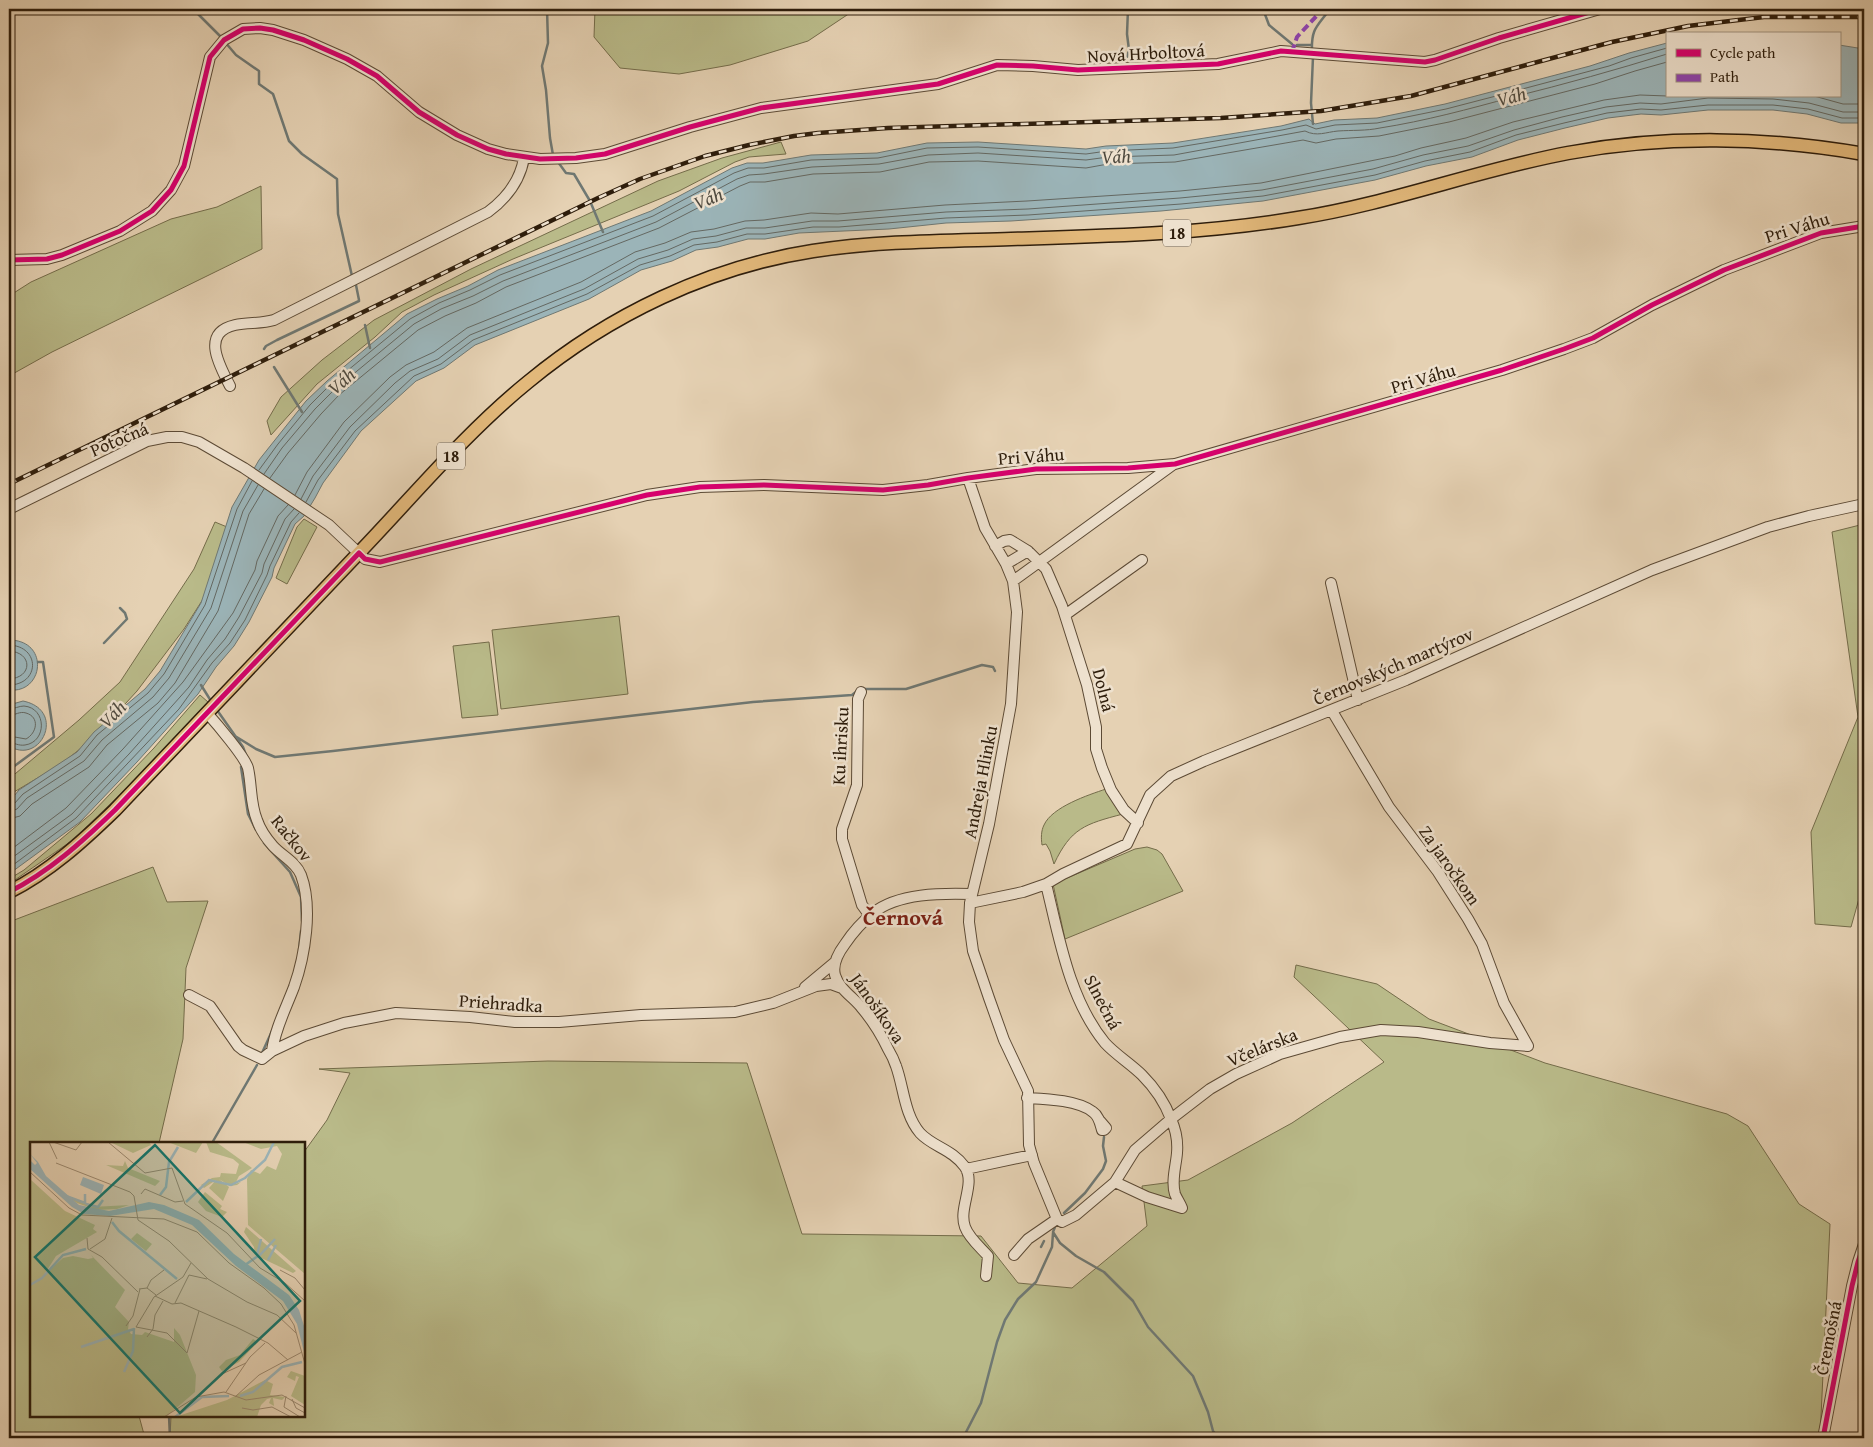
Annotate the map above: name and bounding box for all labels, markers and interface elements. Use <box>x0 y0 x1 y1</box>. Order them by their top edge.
legend <box>1666 32 1840 98</box>
street label: Nová Hrboltová <box>1087 36 1206 70</box>
text: Cycle path <box>1710 42 1776 63</box>
text: Path <box>1710 66 1739 87</box>
water label: Váh <box>1493 79 1529 113</box>
water label: Váh <box>1101 141 1132 171</box>
water label: Váh <box>689 179 727 217</box>
street label: Pri Váhu <box>1761 204 1833 250</box>
road number: 18 <box>1163 220 1191 247</box>
street label: Pri Váhu <box>1387 356 1459 400</box>
water label: Váh <box>321 360 362 401</box>
street label: Potočná <box>86 414 153 463</box>
street label: Pri Váhu <box>997 440 1065 472</box>
road number: 18 <box>437 442 465 470</box>
street label: Černovských martýrov <box>1309 620 1477 712</box>
street label: Dolná <box>1086 665 1123 715</box>
water label: Váh <box>92 693 133 734</box>
street label: Ku ihrisku <box>824 706 856 786</box>
street label: Andreja Hlinku <box>956 723 1004 841</box>
street label: Račkov <box>265 809 319 867</box>
street label: Za jaročkom <box>1412 819 1488 911</box>
district label: Černová <box>863 901 944 933</box>
street label: Jánošíkova <box>843 966 912 1049</box>
street label: Slnečná <box>1077 970 1129 1035</box>
street label: Priehradka <box>458 987 544 1019</box>
street label: Včelárska <box>1223 1020 1302 1073</box>
inset map <box>30 1142 305 1417</box>
street label: Čremošná <box>1808 1298 1849 1377</box>

